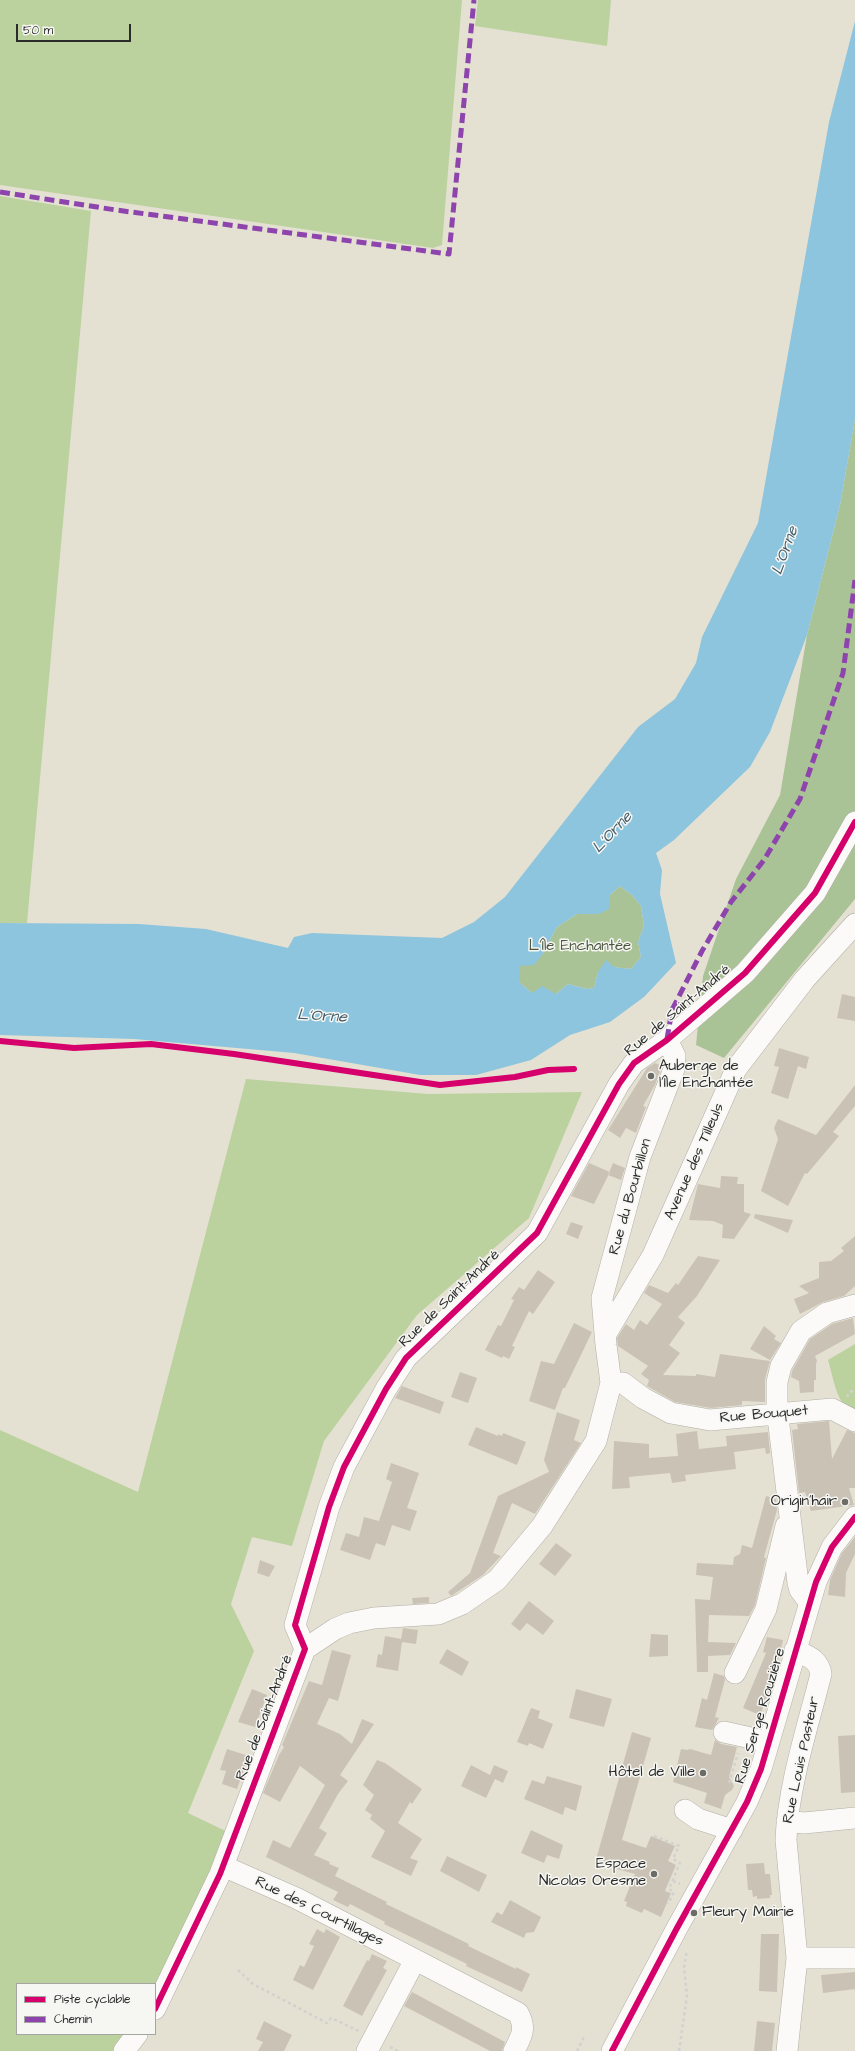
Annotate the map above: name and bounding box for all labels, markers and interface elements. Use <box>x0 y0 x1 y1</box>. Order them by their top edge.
scale bar <box>18 16 133 42</box>
text: 50 m <box>23 22 53 39</box>
water label: L'Orne <box>768 524 804 578</box>
water label: L'Orne <box>589 808 637 858</box>
park label: L'Île Enchantée <box>529 938 631 956</box>
street label: Rue de Saint-André <box>621 961 735 1061</box>
water label: L'Orne <box>297 1006 347 1028</box>
place label: Auberge de l'Île Enchantée <box>659 1058 753 1093</box>
marker: Auberge de l'Île Enchantée <box>646 1071 656 1081</box>
street label: Avenue des Tilleuls <box>661 1101 729 1223</box>
street label: Rue du Bourbillon <box>606 1137 656 1257</box>
street label: Rue de Saint-André <box>396 1246 504 1352</box>
street label: Rue Bouquet <box>719 1402 809 1428</box>
place label: Origin'hair <box>771 1493 837 1511</box>
marker: Origin'hair <box>840 1497 850 1507</box>
street label: Rue Serge Rouzière <box>732 1646 790 1786</box>
street label: Rue de Saint-André <box>233 1653 297 1783</box>
street label: Rue Louis Pasteur <box>780 1695 824 1825</box>
place label: Hôtel de Ville <box>609 1764 695 1782</box>
marker: Hôtel de Ville <box>698 1768 708 1778</box>
place label: Espace Nicolas Oresme <box>539 1856 646 1891</box>
marker: Espace Nicolas Oresme <box>649 1869 659 1879</box>
street label: Rue des Courtillages <box>252 1873 386 1951</box>
place label: Fleury Mairie <box>702 1904 794 1922</box>
marker: Fleury Mairie <box>689 1908 699 1918</box>
legend <box>16 1983 156 2035</box>
text: Piste cyclable <box>54 1991 131 2008</box>
text: Chemin <box>54 2011 92 2028</box>

